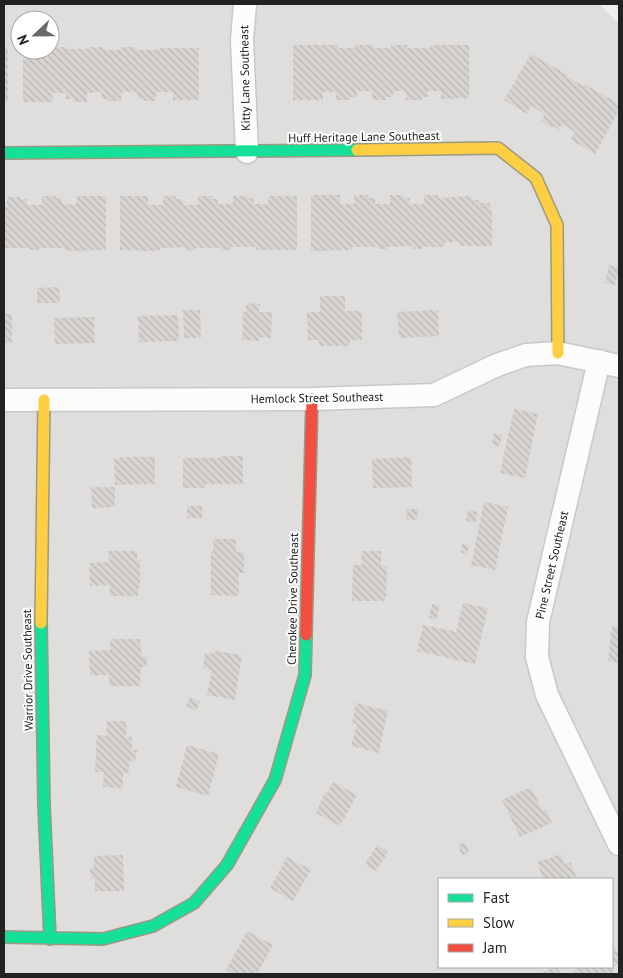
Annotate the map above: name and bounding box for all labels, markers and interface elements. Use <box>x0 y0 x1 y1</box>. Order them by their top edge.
north arrow <box>10 10 60 60</box>
street label: Kitty Lane Southeast <box>236 25 253 131</box>
text: N <box>13 32 33 48</box>
street label: Huff Heritage Lane Southeast <box>288 128 440 145</box>
street label: Hemlock Street Southeast <box>250 389 384 406</box>
street label: Pine Street Southeast <box>532 509 571 621</box>
street label: Cherokee Drive Southeast <box>284 533 301 665</box>
street label: Warrior Drive Southeast <box>19 609 36 731</box>
legend <box>438 878 613 968</box>
text: Fast <box>483 888 510 907</box>
text: Slow <box>483 913 514 932</box>
text: Jam <box>482 938 507 957</box>

